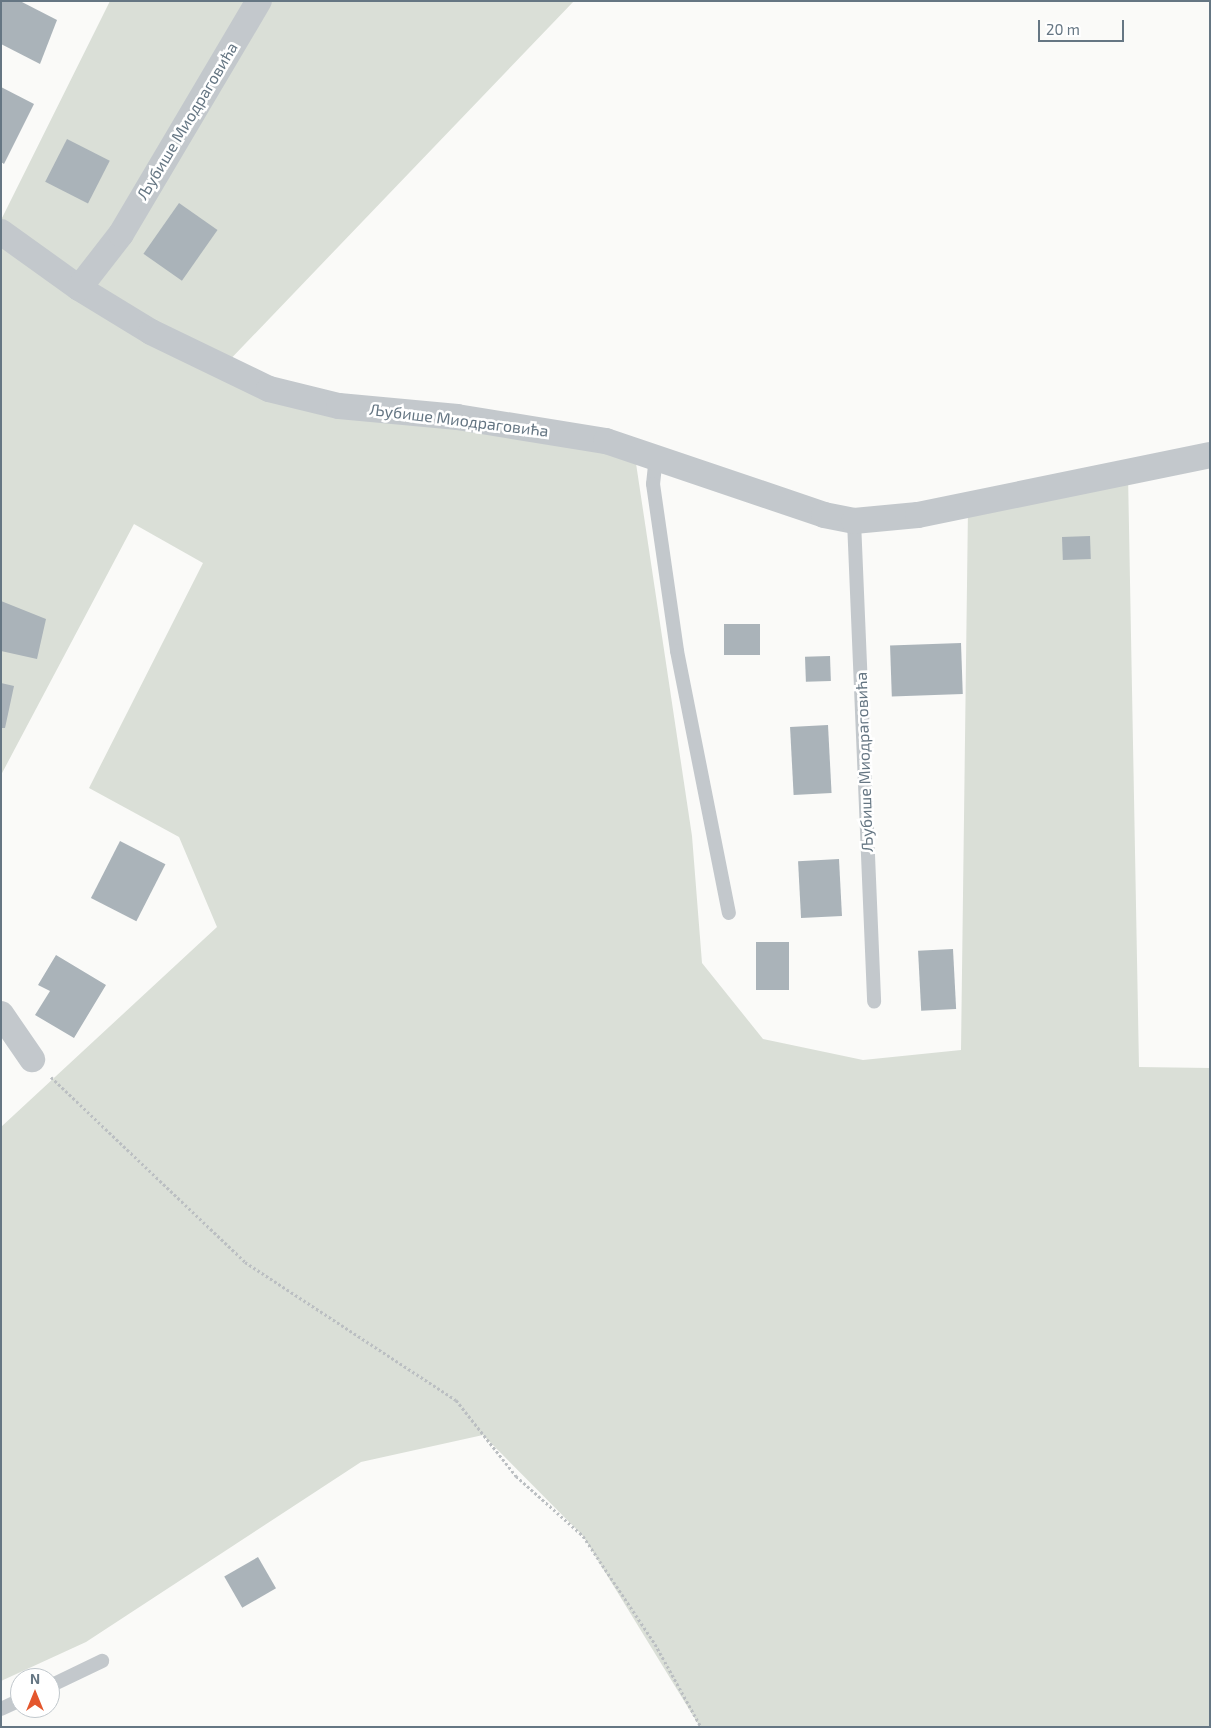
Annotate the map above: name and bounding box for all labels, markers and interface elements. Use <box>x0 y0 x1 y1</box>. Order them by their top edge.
scale bar <box>1041 10 1127 42</box>
text: 20 m <box>1046 20 1080 38</box>
street label: Љубише Миодраговића <box>132 39 242 203</box>
street label: Љубише Миодраговића <box>368 399 550 441</box>
street label: Љубише Миодраговића <box>851 672 877 852</box>
north arrow <box>10 1668 60 1718</box>
text: N <box>30 1670 40 1687</box>

